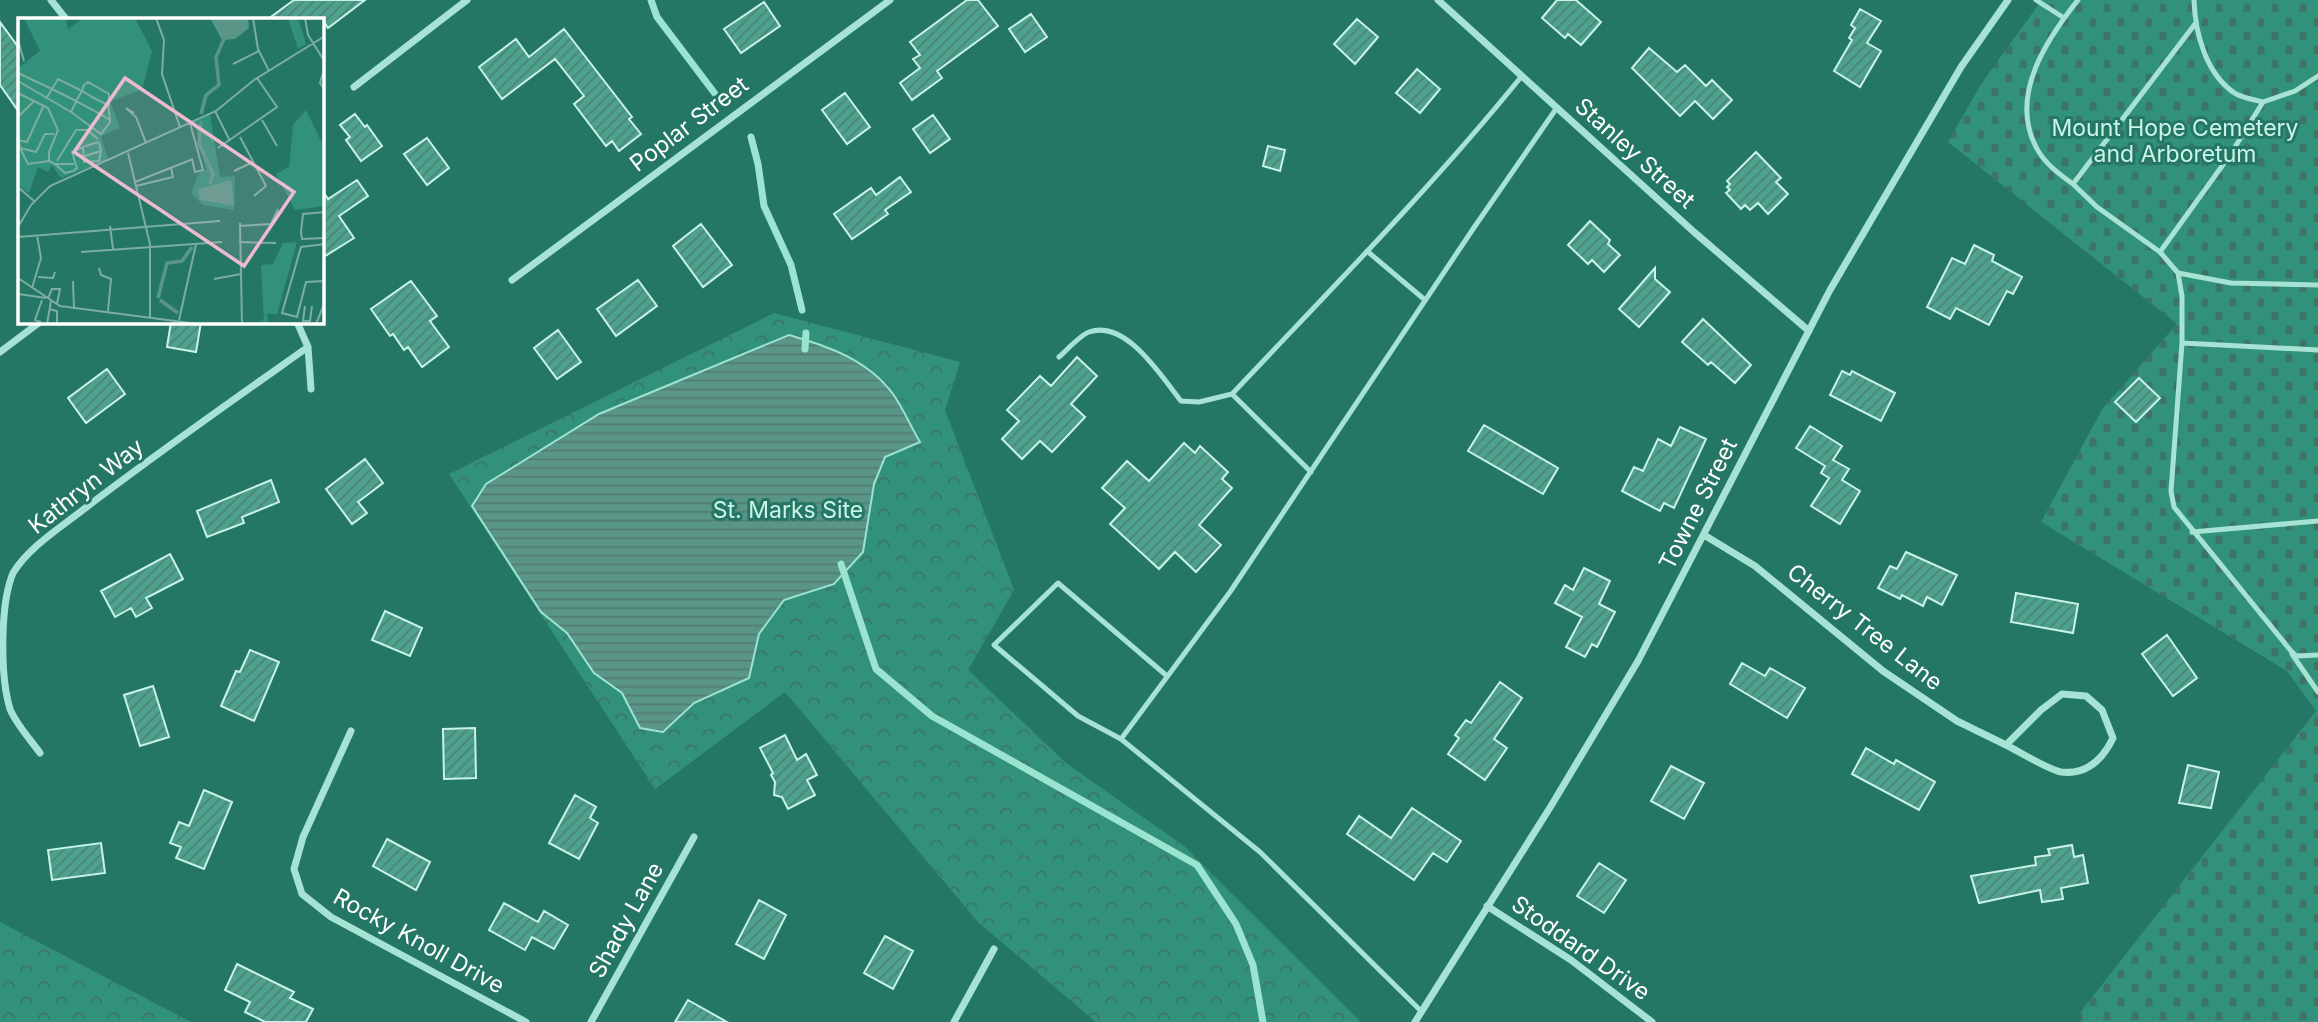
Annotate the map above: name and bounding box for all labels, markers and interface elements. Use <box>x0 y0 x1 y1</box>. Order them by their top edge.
inset map <box>18 18 324 324</box>
street label: Poplar Street <box>624 70 754 178</box>
street label: Stanley Street <box>1569 92 1701 214</box>
park label: Mount Hope Cemetery and Arboretum <box>2051 114 2299 168</box>
street label: Kathryn Way <box>23 432 149 540</box>
street label: Towne Street <box>1653 433 1743 574</box>
park label: St. Marks Site <box>713 496 863 524</box>
street label: Cherry Tree Lane <box>1782 558 1948 696</box>
street label: Shady Lane <box>583 857 669 983</box>
street label: Rocky Knoll Drive <box>329 882 509 1000</box>
street label: Stoddard Drive <box>1506 890 1656 1006</box>

